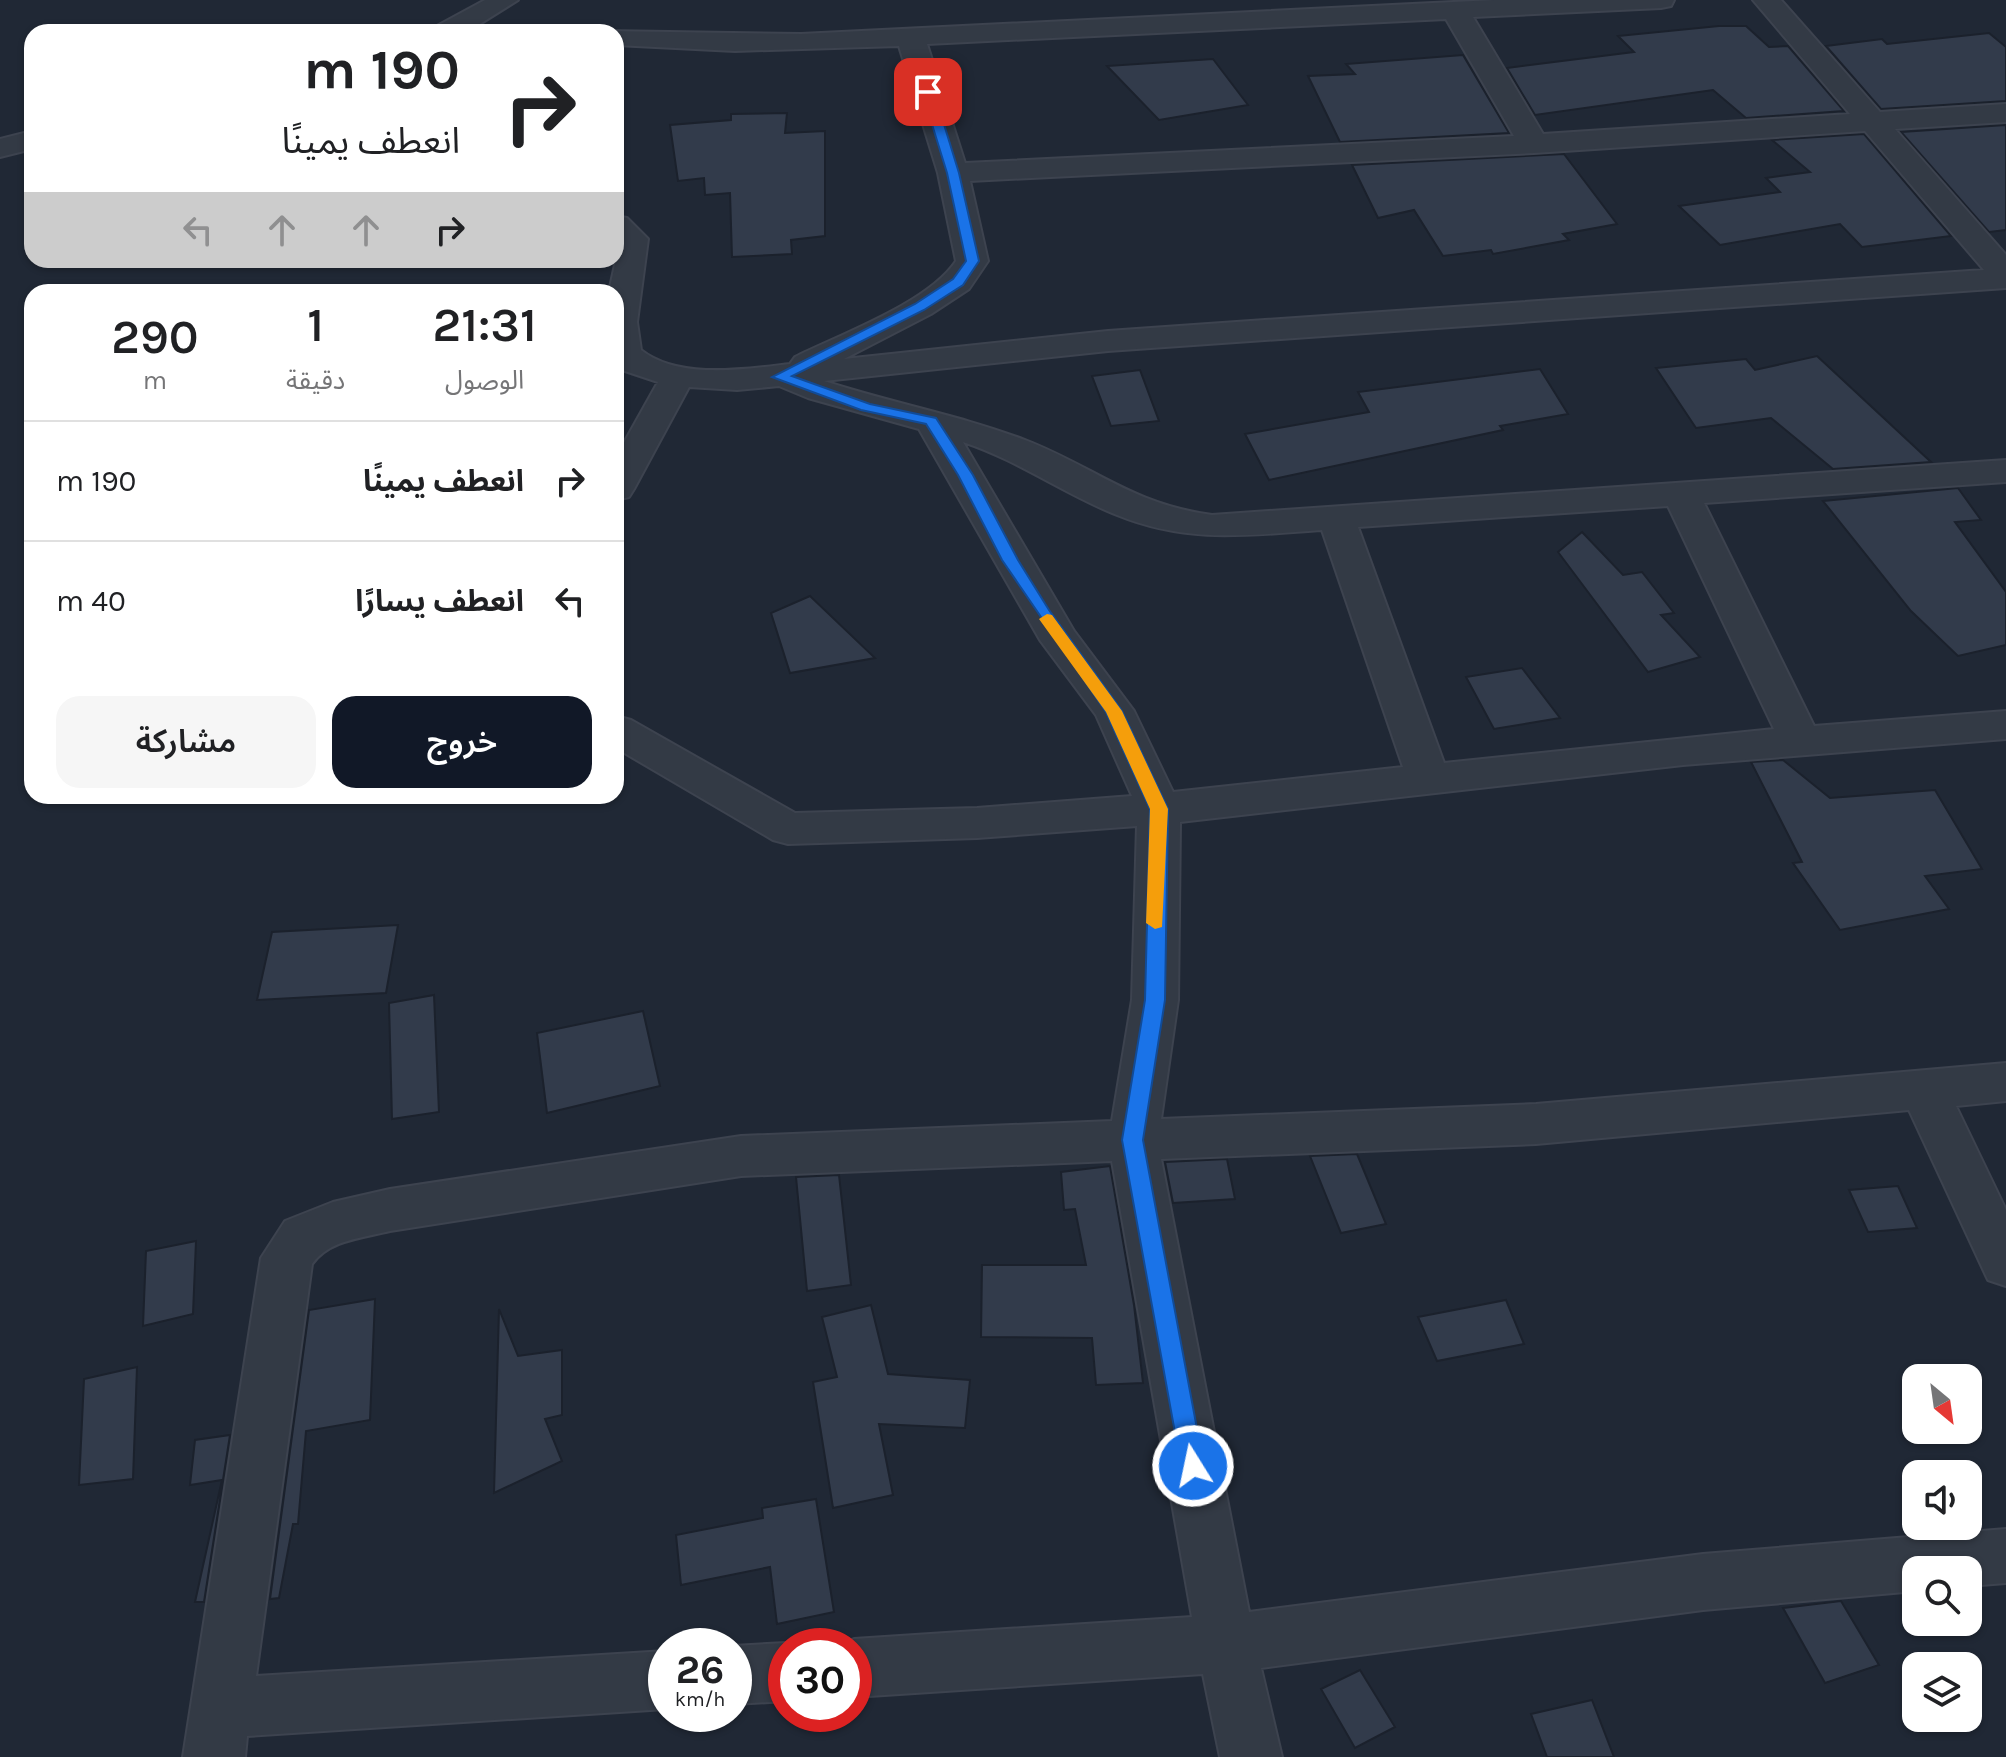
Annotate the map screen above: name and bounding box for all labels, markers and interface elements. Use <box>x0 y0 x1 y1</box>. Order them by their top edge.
text: 190 m <box>303 37 460 102</box>
icon: right <box>488 56 592 160</box>
pin <box>894 58 962 126</box>
icon: arrive <box>906 70 950 114</box>
text: انعطف يمينًا <box>282 120 460 162</box>
icon: left <box>176 208 220 252</box>
icon: ahead <box>260 208 304 252</box>
icon: ahead <box>344 208 388 252</box>
icon: right <box>428 208 472 252</box>
text: 1 <box>307 297 324 353</box>
text: 21:31 <box>433 297 537 353</box>
text: 290 <box>111 309 199 365</box>
text: m <box>143 365 167 396</box>
text: دقيقة <box>286 365 345 396</box>
text: الوصول <box>445 365 524 396</box>
icon: right <box>548 459 592 503</box>
text: 190 m <box>56 463 136 499</box>
text: انعطف يمينًا <box>363 463 524 499</box>
icon: left <box>548 579 592 623</box>
text: 40 m <box>56 583 126 619</box>
text: انعطف يسارًا <box>355 583 524 619</box>
button: مشاركة <box>56 696 316 788</box>
button: خروج <box>332 696 592 788</box>
north arrow <box>1902 1364 1982 1444</box>
map controls <box>1902 1364 1982 1732</box>
position arrow <box>1151 1424 1235 1508</box>
button: sound <box>1902 1460 1982 1540</box>
button: search <box>1902 1556 1982 1636</box>
speed limit sign: 30 <box>768 1628 872 1732</box>
text: 26 <box>676 1646 724 1693</box>
button: layers <box>1902 1652 1982 1732</box>
text: km/h <box>675 1688 725 1711</box>

